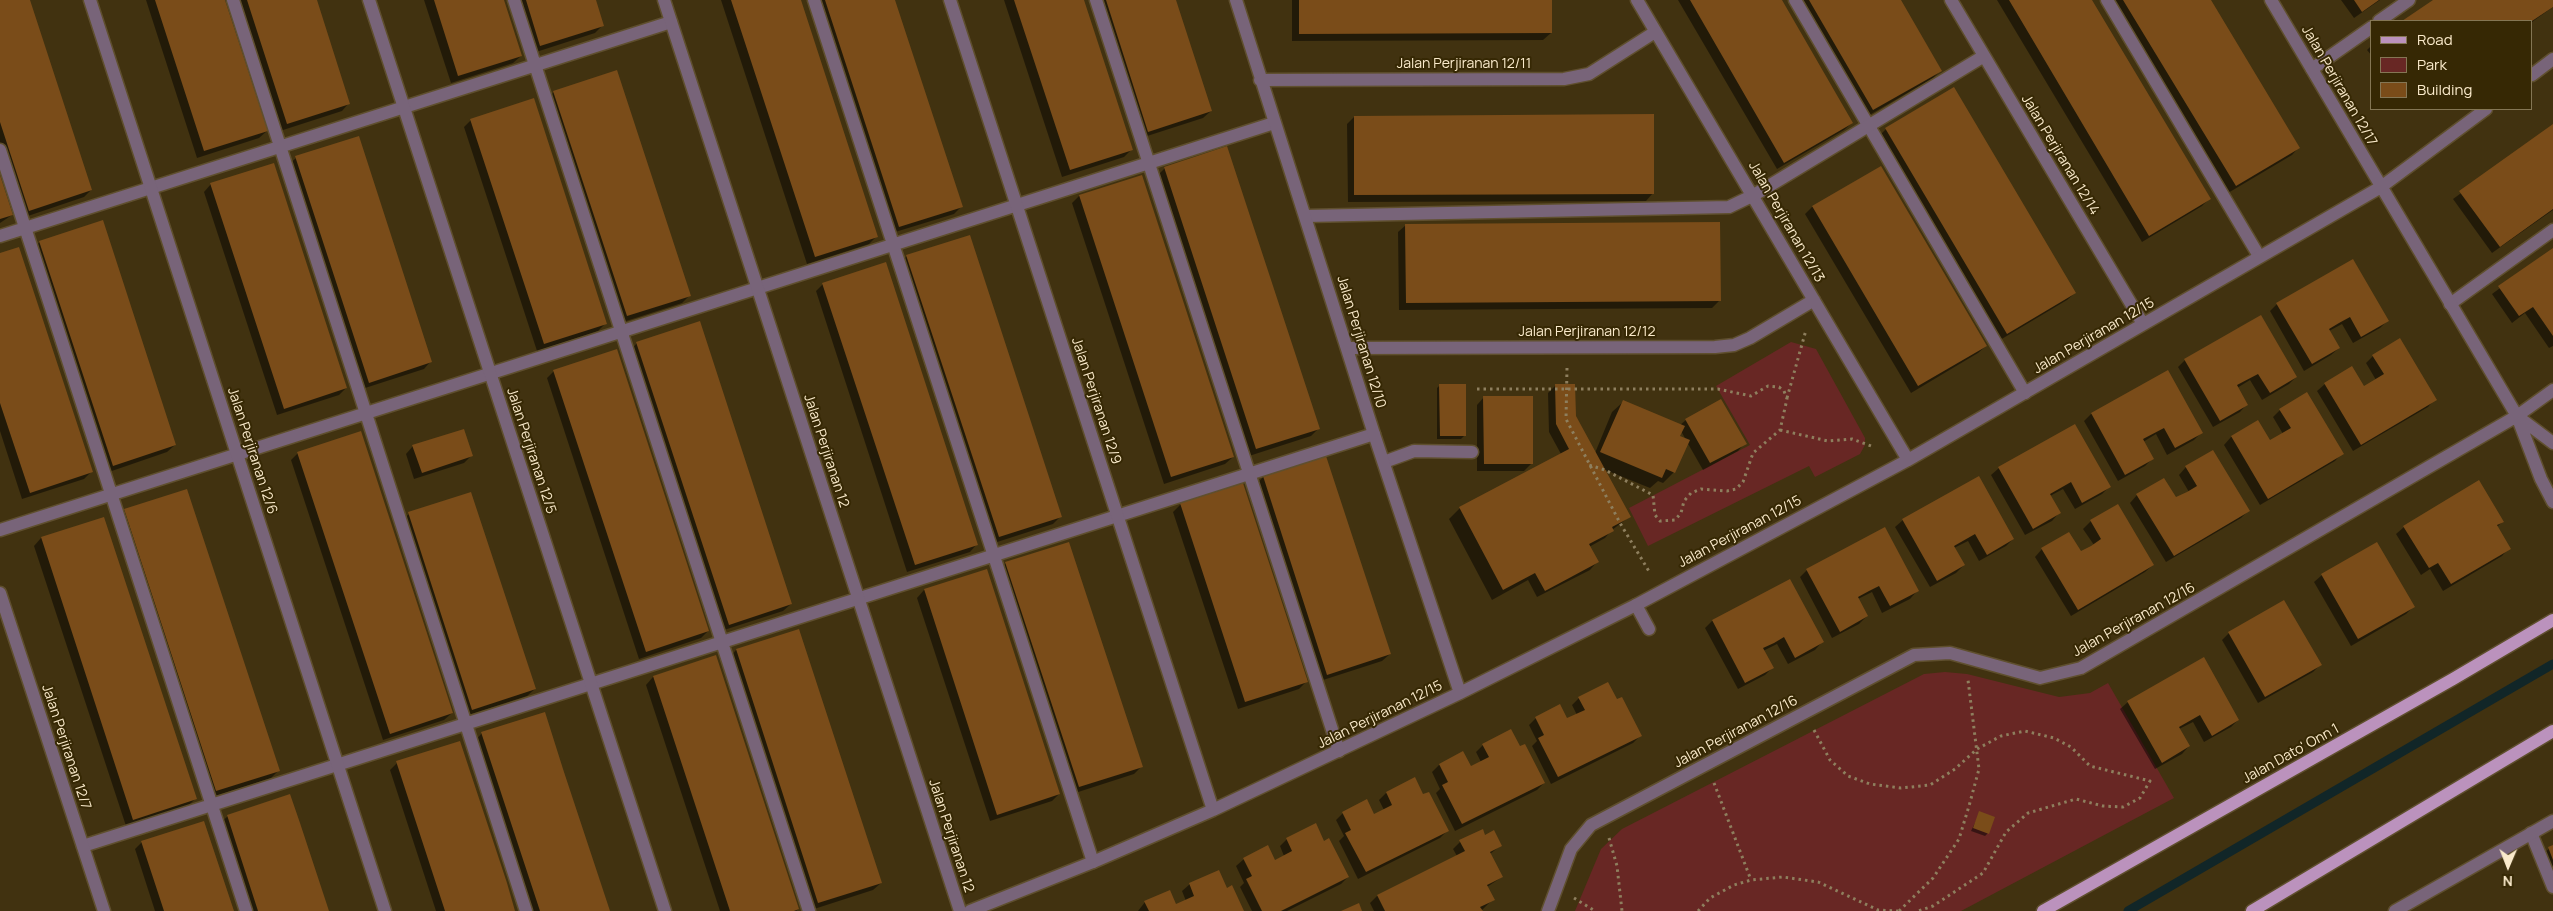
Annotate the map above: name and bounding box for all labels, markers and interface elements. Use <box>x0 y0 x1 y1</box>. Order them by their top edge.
legend <box>2370 20 2533 110</box>
street label: Jalan Perjiranan 12/17 <box>2298 23 2380 149</box>
text: Road <box>2417 29 2453 50</box>
text: Park <box>2417 54 2447 75</box>
street label: Jalan Perjiranan 12/11 <box>1397 56 1531 72</box>
text: Building <box>2417 79 2472 100</box>
street label: Jalan Perjiranan 12/14 <box>2017 92 2103 218</box>
street label: Jalan Perjiranan 12/13 <box>1745 159 1827 285</box>
street label: Jalan Perjiranan 12/10 <box>1333 274 1389 410</box>
street label: Jalan Perjiranan 12/15 <box>2030 294 2158 378</box>
street label: Jalan Perjiranan 12/12 <box>1519 324 1655 340</box>
street label: Jalan Perjiranan 12/9 <box>1068 336 1124 466</box>
street label: Jalan Perjiranan 12/6 <box>224 386 280 516</box>
street label: Jalan Perjiranan 12/5 <box>503 386 559 516</box>
street label: Jalan Perjiranan 12 <box>800 392 852 510</box>
street label: Jalan Perjiranan 12/15 <box>1676 492 1804 572</box>
street label: Jalan Perjiranan 12/16 <box>2070 579 2198 661</box>
street label: Jalan Perjiranan 12/15 <box>1315 677 1445 753</box>
street label: Jalan Perjiranan 12/7 <box>38 682 94 812</box>
street label: Jalan Perjiranan 12/16 <box>1671 692 1801 772</box>
street label: Jalan Dato' Onn 1 <box>2240 721 2342 787</box>
street label: Jalan Perjiranan 12 <box>925 777 977 895</box>
north arrow <box>2483 841 2533 891</box>
text: N <box>2503 872 2513 891</box>

